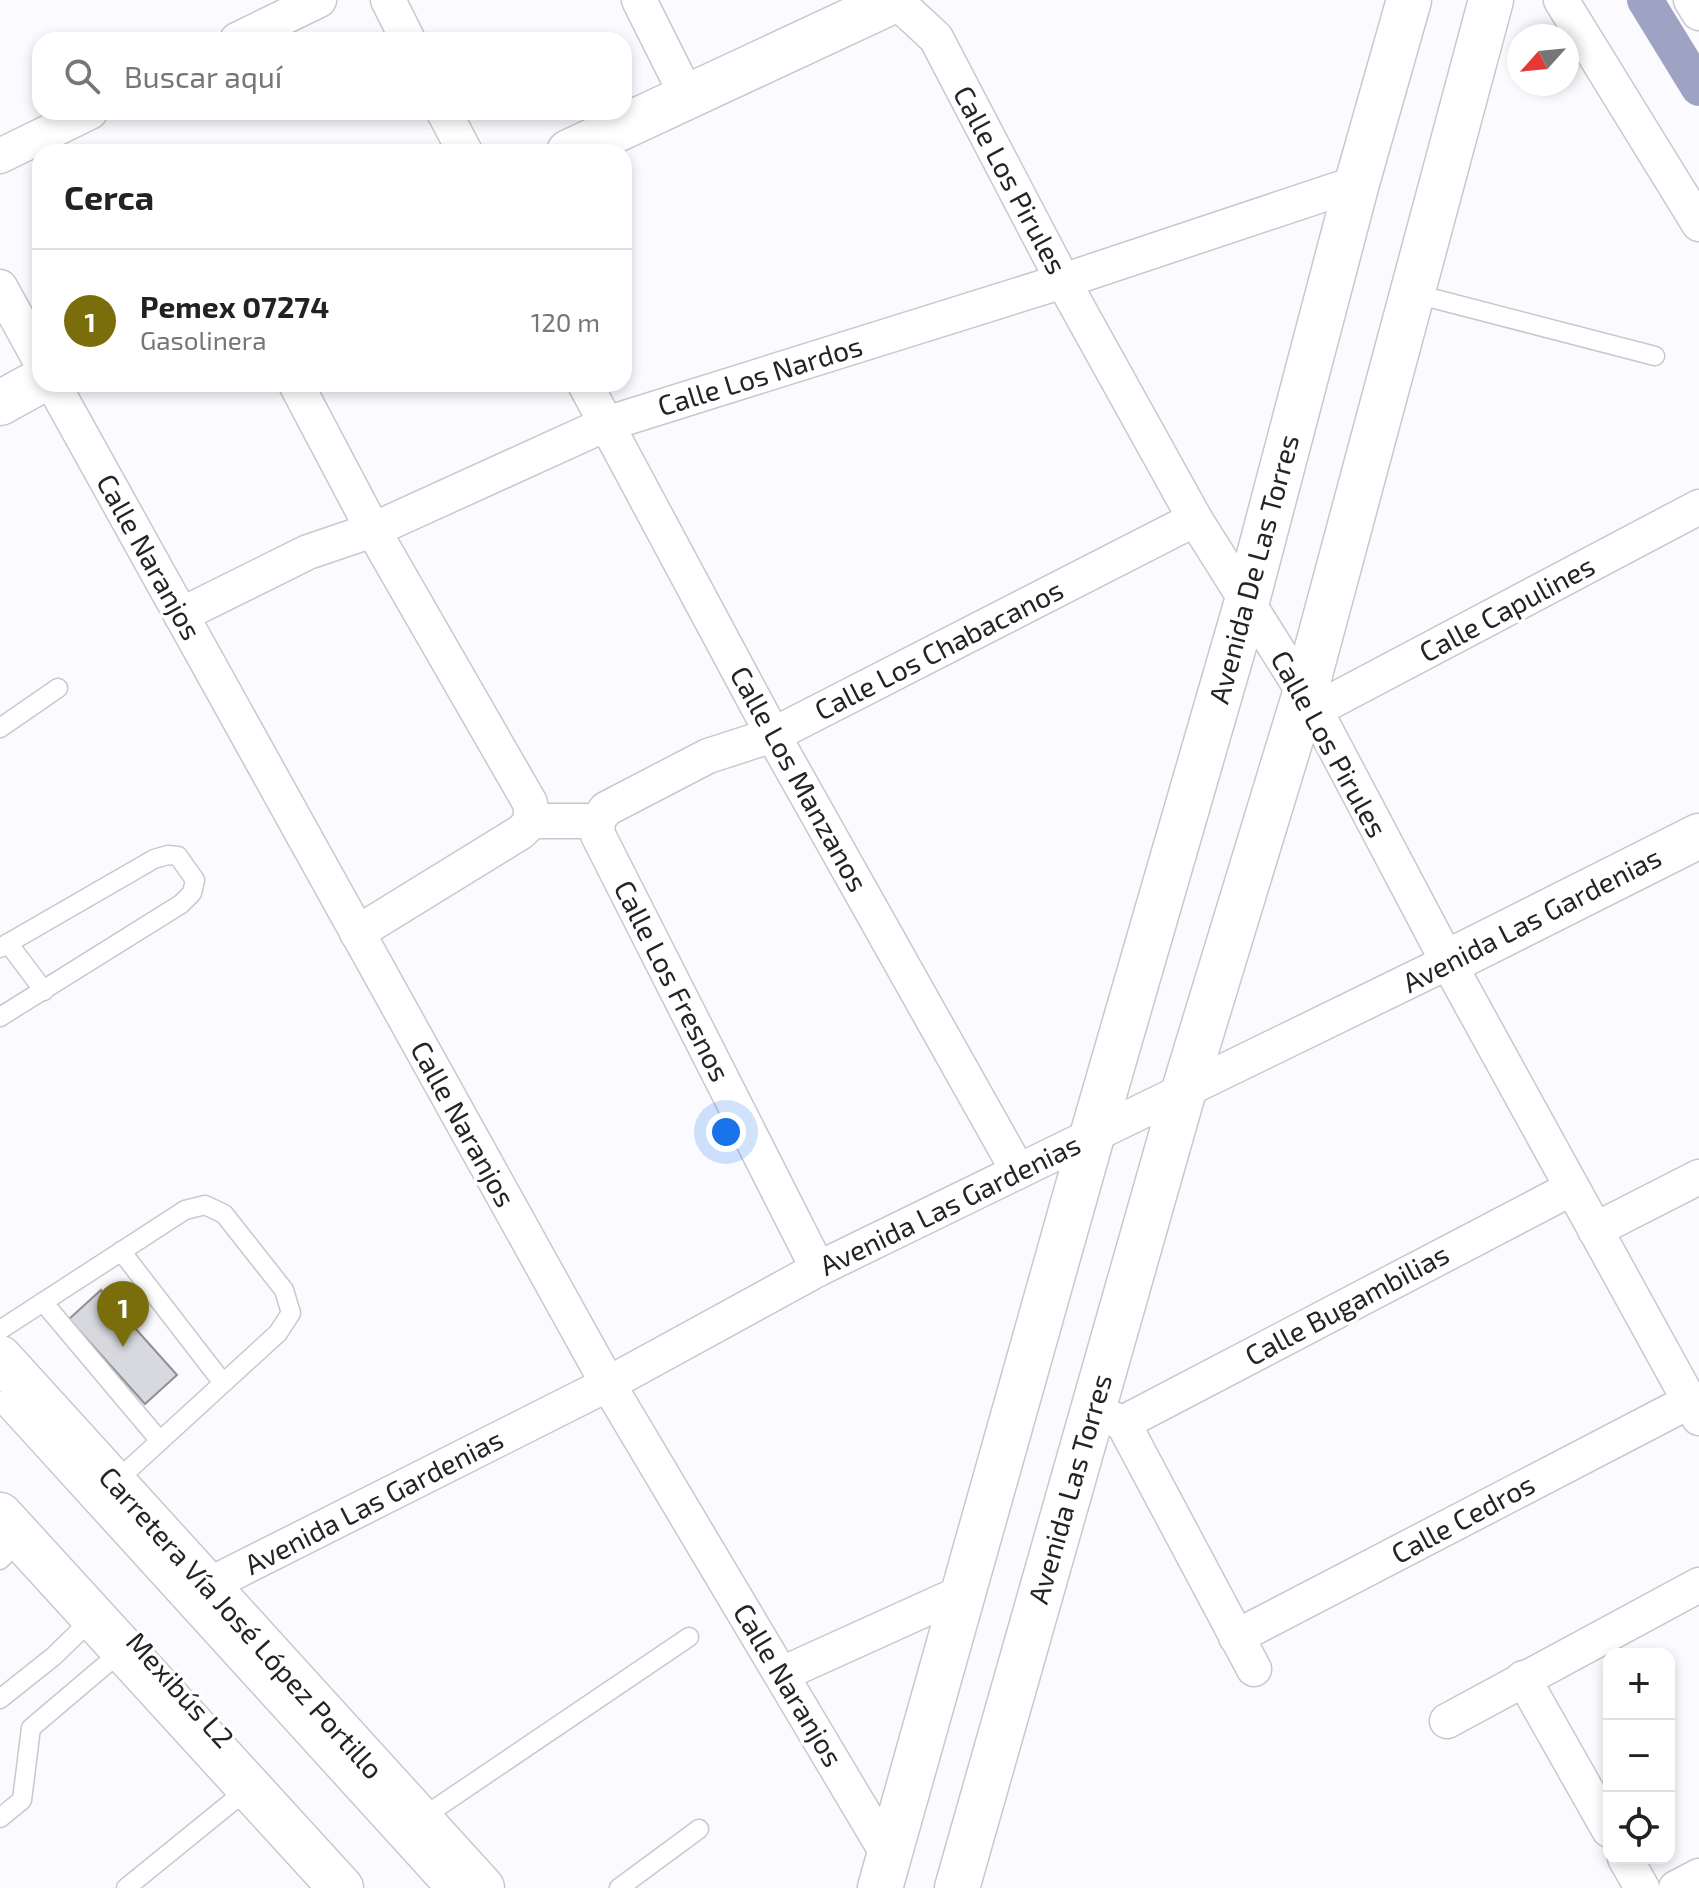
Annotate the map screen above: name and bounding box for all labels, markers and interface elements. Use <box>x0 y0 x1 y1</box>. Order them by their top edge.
north arrow <box>1507 24 1579 96</box>
search box <box>32 32 632 120</box>
icon: search <box>60 54 104 98</box>
text: Buscar aquí <box>124 58 282 94</box>
street label: Calle Los Pirules <box>947 80 1075 279</box>
text: Cerca <box>64 176 154 217</box>
text: Pemex 07274 <box>140 288 329 324</box>
text: 1 <box>84 306 96 337</box>
text: 120 m <box>531 306 600 337</box>
text: Gasolinera <box>140 324 267 355</box>
street label: Calle Los Nardos <box>653 328 866 422</box>
street label: Avenida De Las Torres <box>1201 430 1305 707</box>
street label: Calle Naranjos <box>90 468 209 645</box>
street label: Calle Capulines <box>1413 548 1600 669</box>
street label: Calle Los Chabacanos <box>809 572 1068 727</box>
street label: Calle Los Pirules <box>1265 644 1395 843</box>
street label: Calle Los Manzanos <box>724 660 876 897</box>
street label: Avenida Las Gardenias <box>1397 839 1666 999</box>
street label: Calle Los Fresnos <box>608 874 738 1087</box>
street label: Calle Naranjos <box>404 1035 523 1212</box>
your location <box>706 1112 746 1152</box>
street label: Avenida Las Gardenias <box>814 1126 1085 1282</box>
street label: Calle Bugambilias <box>1239 1236 1454 1372</box>
pin: 1 <box>97 1281 149 1347</box>
street label: Avenida Las Torres <box>1020 1370 1118 1608</box>
street label: Avenida Las Gardenias <box>239 1421 508 1581</box>
street label: Carretera Vía José López Portillo <box>93 1459 391 1785</box>
street label: Calle Cedros <box>1385 1466 1540 1570</box>
street label: Calle Naranjos <box>727 1597 851 1772</box>
street label: Mexibús L2 <box>120 1625 242 1754</box>
map controls <box>1603 1648 1675 1864</box>
button: + <box>1603 1648 1675 1720</box>
button: − <box>1603 1720 1675 1792</box>
button: locate <box>1603 1792 1675 1864</box>

